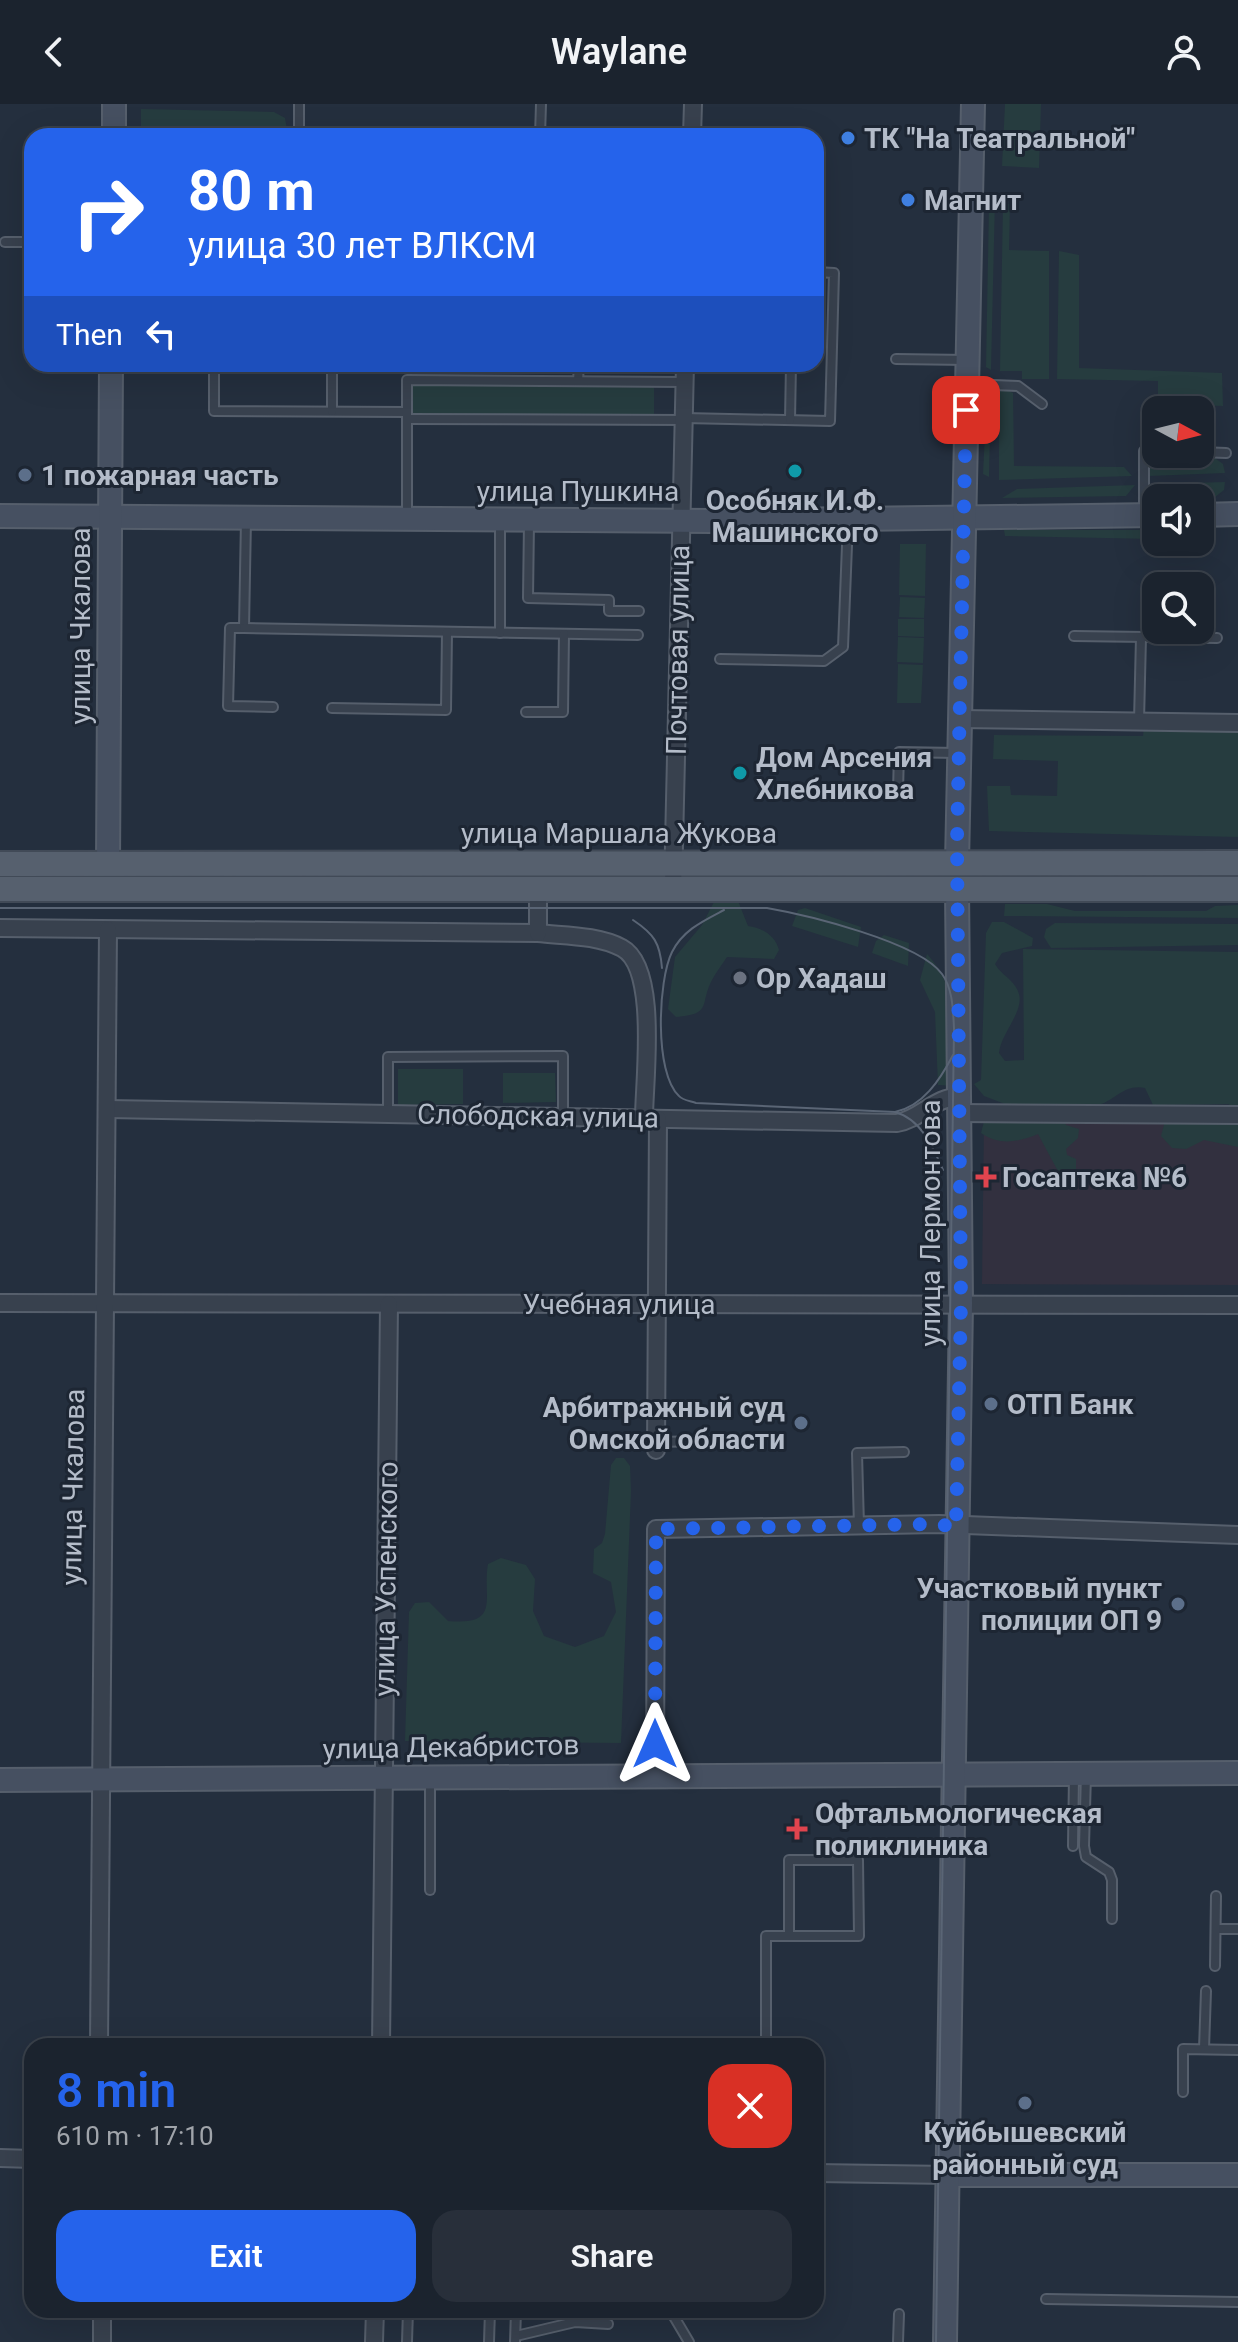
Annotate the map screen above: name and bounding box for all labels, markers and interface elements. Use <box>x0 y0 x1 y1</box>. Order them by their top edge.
icon: back <box>32 30 76 74</box>
icon: person <box>1162 30 1206 74</box>
text: Waylane <box>551 31 687 73</box>
place label: ТК "На Театральной" <box>864 122 1135 155</box>
marker: ТК "На Театральной" <box>839 129 857 147</box>
text: 80 m <box>188 158 315 224</box>
icon: right <box>56 160 160 264</box>
place label: Магнит <box>924 184 1021 217</box>
marker: Магнит <box>899 191 917 209</box>
text: улица 30 лет ВЛКСМ <box>188 225 536 267</box>
icon: left <box>139 312 183 356</box>
text: Then <box>56 317 123 352</box>
pin <box>932 376 1000 444</box>
icon: arrive <box>944 388 988 432</box>
north arrow <box>1142 396 1214 468</box>
map controls <box>1142 396 1214 644</box>
place label: 1 пожарная часть <box>41 459 279 492</box>
marker: Особняк И.Ф. Машинского <box>786 462 804 480</box>
marker: 1 пожарная часть <box>16 466 34 484</box>
street label: улица Пушкина <box>477 475 679 508</box>
place label: Особняк И.Ф. Машинского <box>706 484 884 549</box>
button: sound <box>1142 484 1214 556</box>
street label: улица Чкалова <box>64 528 97 724</box>
street label: Почтовая улица <box>660 545 696 755</box>
button: search <box>1142 572 1214 644</box>
place label: Дом Арсения Хлебникова <box>756 741 932 806</box>
marker: Дом Арсения Хлебникова <box>731 764 749 782</box>
street label: улица Маршала Жукова <box>461 817 777 850</box>
place label: Ор Хадаш <box>756 962 887 995</box>
marker: Ор Хадаш <box>731 969 749 987</box>
street label: Слободская улица <box>417 1097 659 1135</box>
street label: улица Лермонтова <box>914 1099 947 1347</box>
place label: Госаптека №6 <box>1002 1161 1187 1194</box>
marker: Госаптека №6 <box>977 1168 995 1186</box>
street label: Учебная улица <box>522 1288 716 1321</box>
street label: улица Чкалова <box>55 1388 91 1586</box>
place label: ОТП Банк <box>1007 1388 1134 1421</box>
place label: Арбитражный суд Омской области <box>543 1391 785 1456</box>
marker: ОТП Банк <box>982 1395 1000 1413</box>
marker: Арбитражный суд Омской области <box>792 1414 810 1432</box>
street label: улица Успенского <box>367 1461 405 1697</box>
place label: Участковый пункт полиции ОП 9 <box>917 1572 1162 1637</box>
marker: Участковый пункт полиции ОП 9 <box>1169 1595 1187 1613</box>
position arrow <box>613 1702 697 1786</box>
street label: улица Декабристов <box>322 1728 580 1766</box>
place label: Офтальмологическая поликлиника <box>815 1797 1102 1862</box>
marker: Офтальмологическая поликлиника <box>786 1818 808 1840</box>
text: 8 min <box>56 2062 176 2119</box>
button: close <box>708 2064 792 2148</box>
marker: Куйбышевский районный суд <box>1016 2094 1034 2112</box>
place label: Куйбышевский районный суд <box>924 2116 1126 2181</box>
text: 610 m · 17:10 <box>56 2121 214 2151</box>
button: Exit <box>56 2210 416 2302</box>
button: Share <box>432 2210 792 2302</box>

